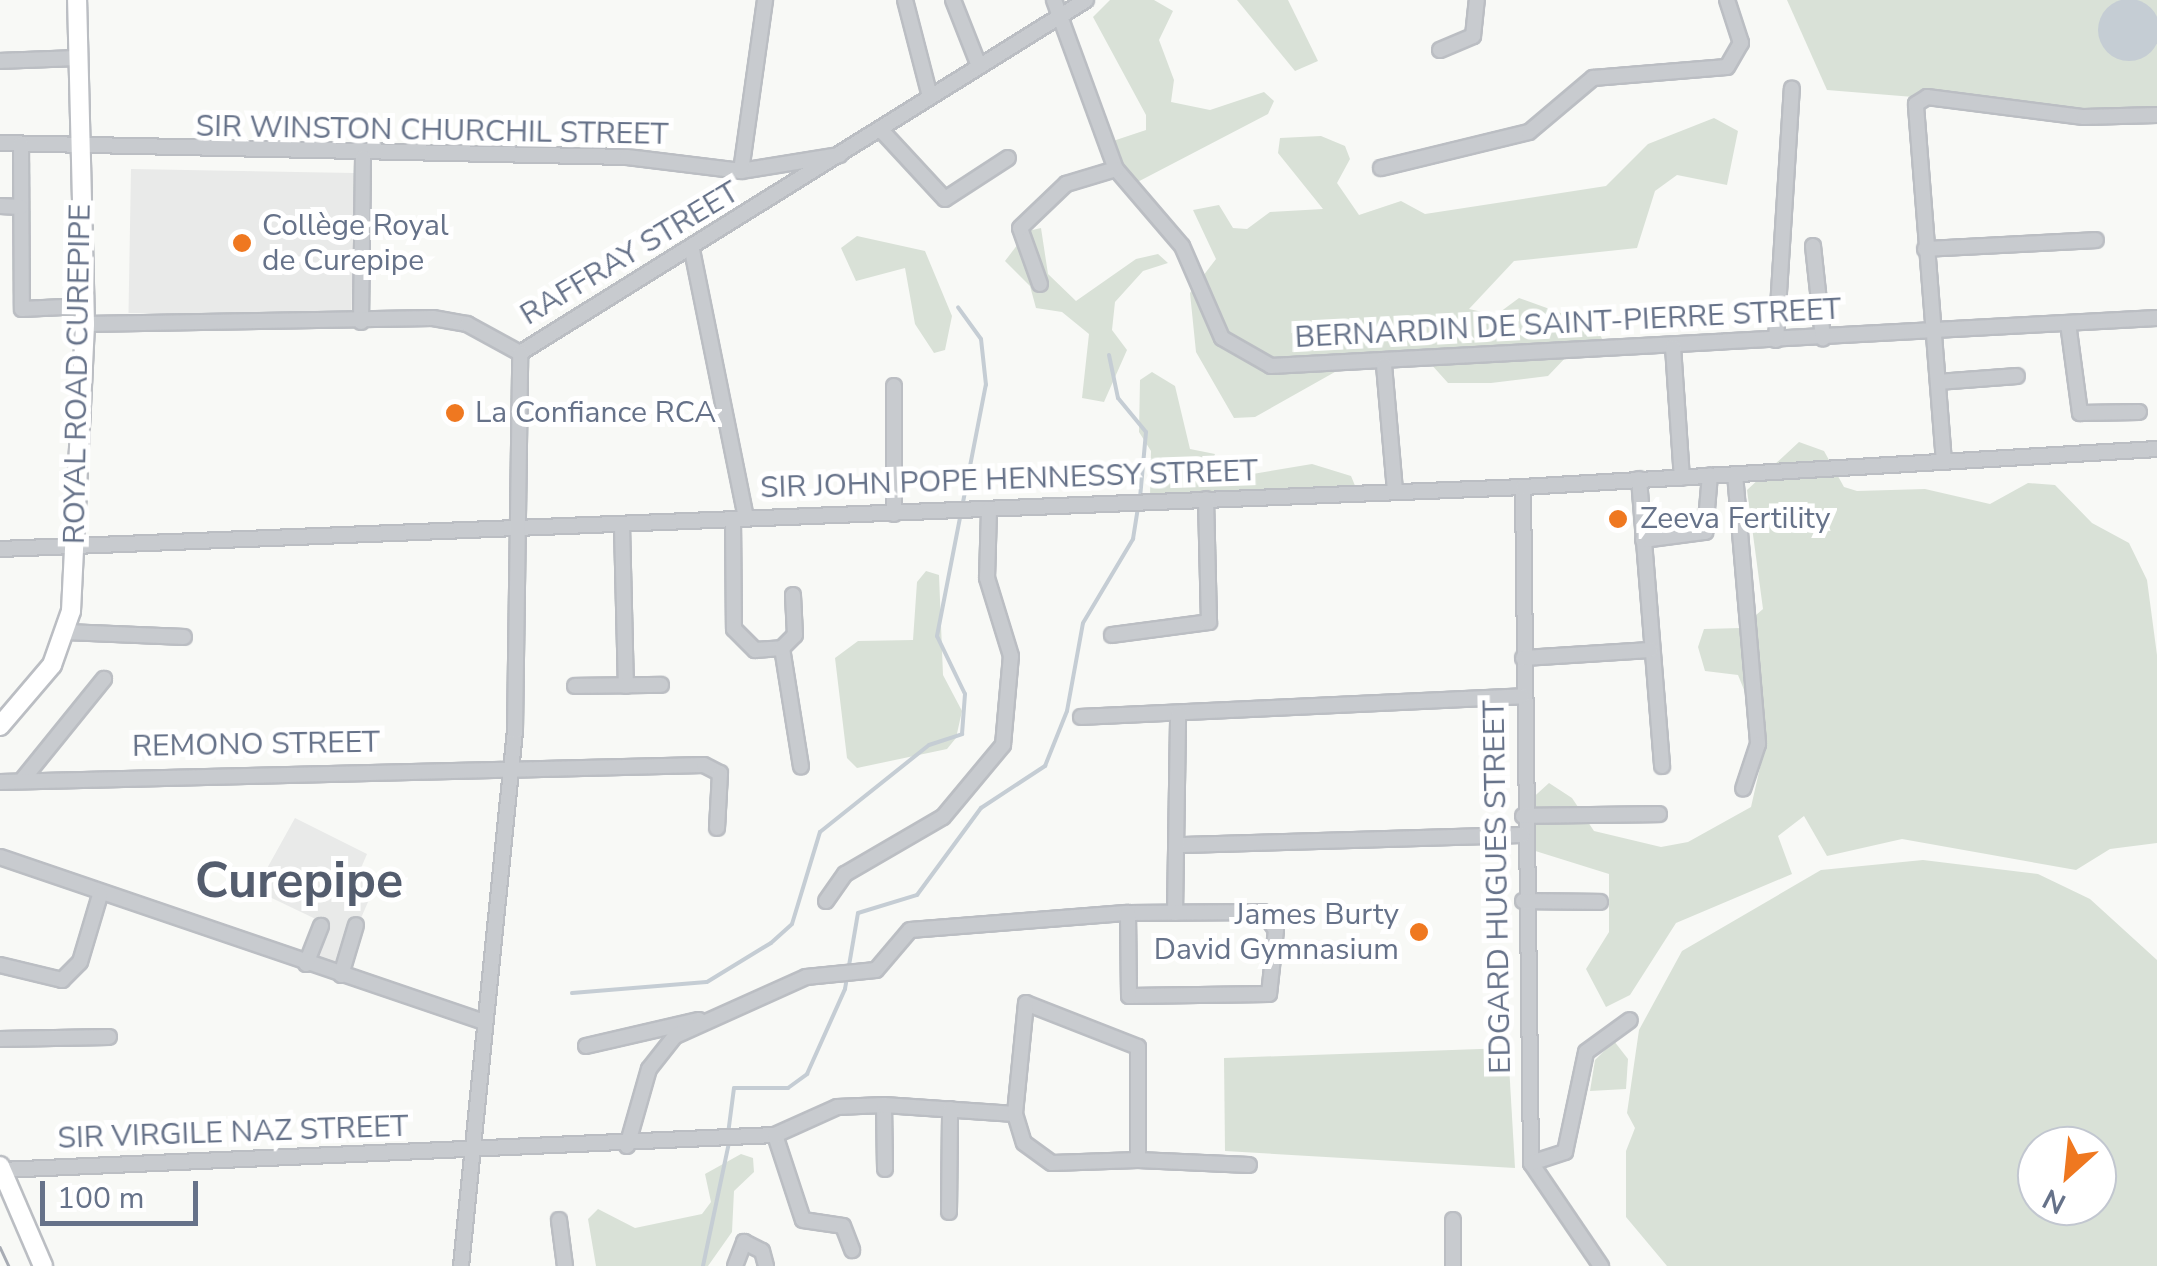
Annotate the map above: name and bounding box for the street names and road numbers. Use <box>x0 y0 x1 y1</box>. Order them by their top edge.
street label: SIR WINSTON CHURCHIL STREET <box>195 109 669 153</box>
street label: RAFFRAY STREET <box>514 175 746 333</box>
street label: ROYAL ROAD CUREPIPE <box>57 203 99 545</box>
street label: BERNARDIN DE SAINT-PIERRE STREET <box>1294 292 1842 356</box>
street label: SIR JOHN POPE HENNESSY STREET <box>760 453 1258 507</box>
street label: EDGARD HUGUES STREET <box>1477 700 1519 1074</box>
street label: REMONO STREET <box>132 725 380 765</box>
street label: SIR VIRGILE NAZ STREET <box>57 1109 409 1157</box>

